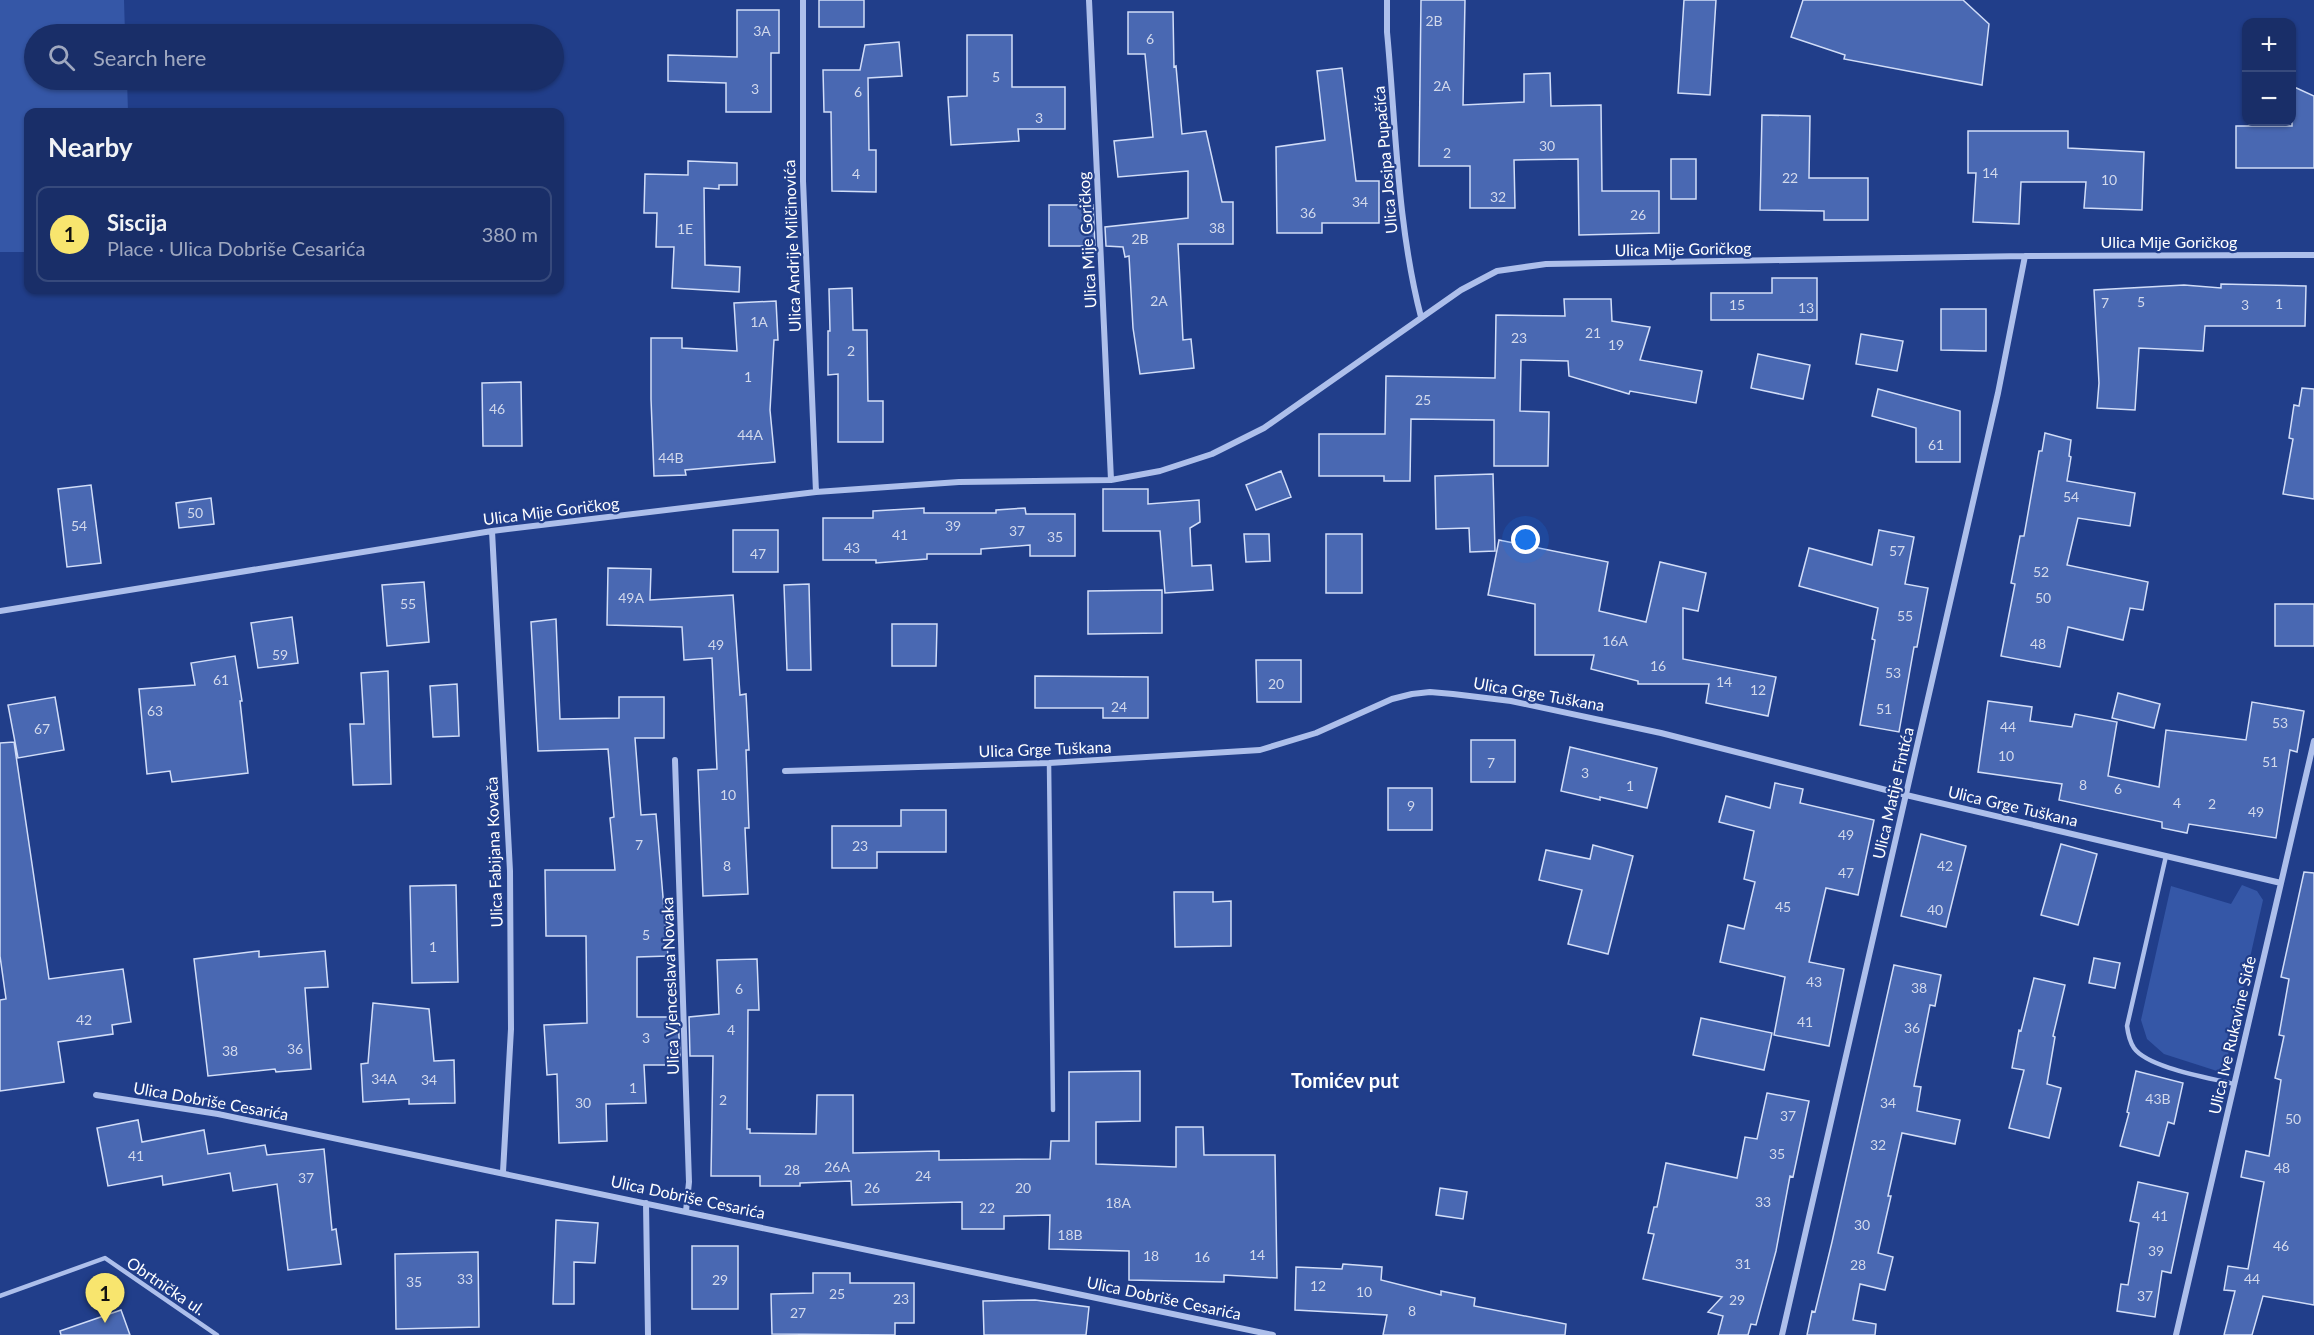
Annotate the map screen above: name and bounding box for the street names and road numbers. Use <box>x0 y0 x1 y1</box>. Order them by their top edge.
street label: Ulica Josipa Pupačića <box>1369 85 1400 235</box>
street label: Ulica Andrije Milčinovića <box>779 160 804 332</box>
street label: Ulica Mije Goričkog <box>1073 171 1100 309</box>
street label: Ulica Mije Goričkog <box>2101 232 2237 251</box>
street label: Ulica Mije Goričkog <box>1614 238 1752 259</box>
street label: Ulica Mije Goričkog <box>482 493 620 528</box>
street label: Ulica Grge Tuškana <box>1472 673 1606 714</box>
street label: Ulica Matije Fintića <box>1868 725 1917 861</box>
street label: Ulica Grge Tuškana <box>978 737 1112 760</box>
street label: Ulica Fabijana Kovača <box>481 776 506 928</box>
street label: Ulica Grge Tuškana <box>1946 781 2080 830</box>
street label: Ulica Vjenceslava Novaka <box>657 897 682 1075</box>
street label: Ulica Ive Rukavine Siđe <box>2204 954 2259 1116</box>
street label: Ulica Dobriše Cesarića <box>132 1077 290 1124</box>
street label: Ulica Dobriše Cesarića <box>609 1171 767 1222</box>
street label: Obrtnička ul. <box>124 1252 209 1319</box>
street label: Ulica Dobriše Cesarića <box>1085 1272 1243 1323</box>

